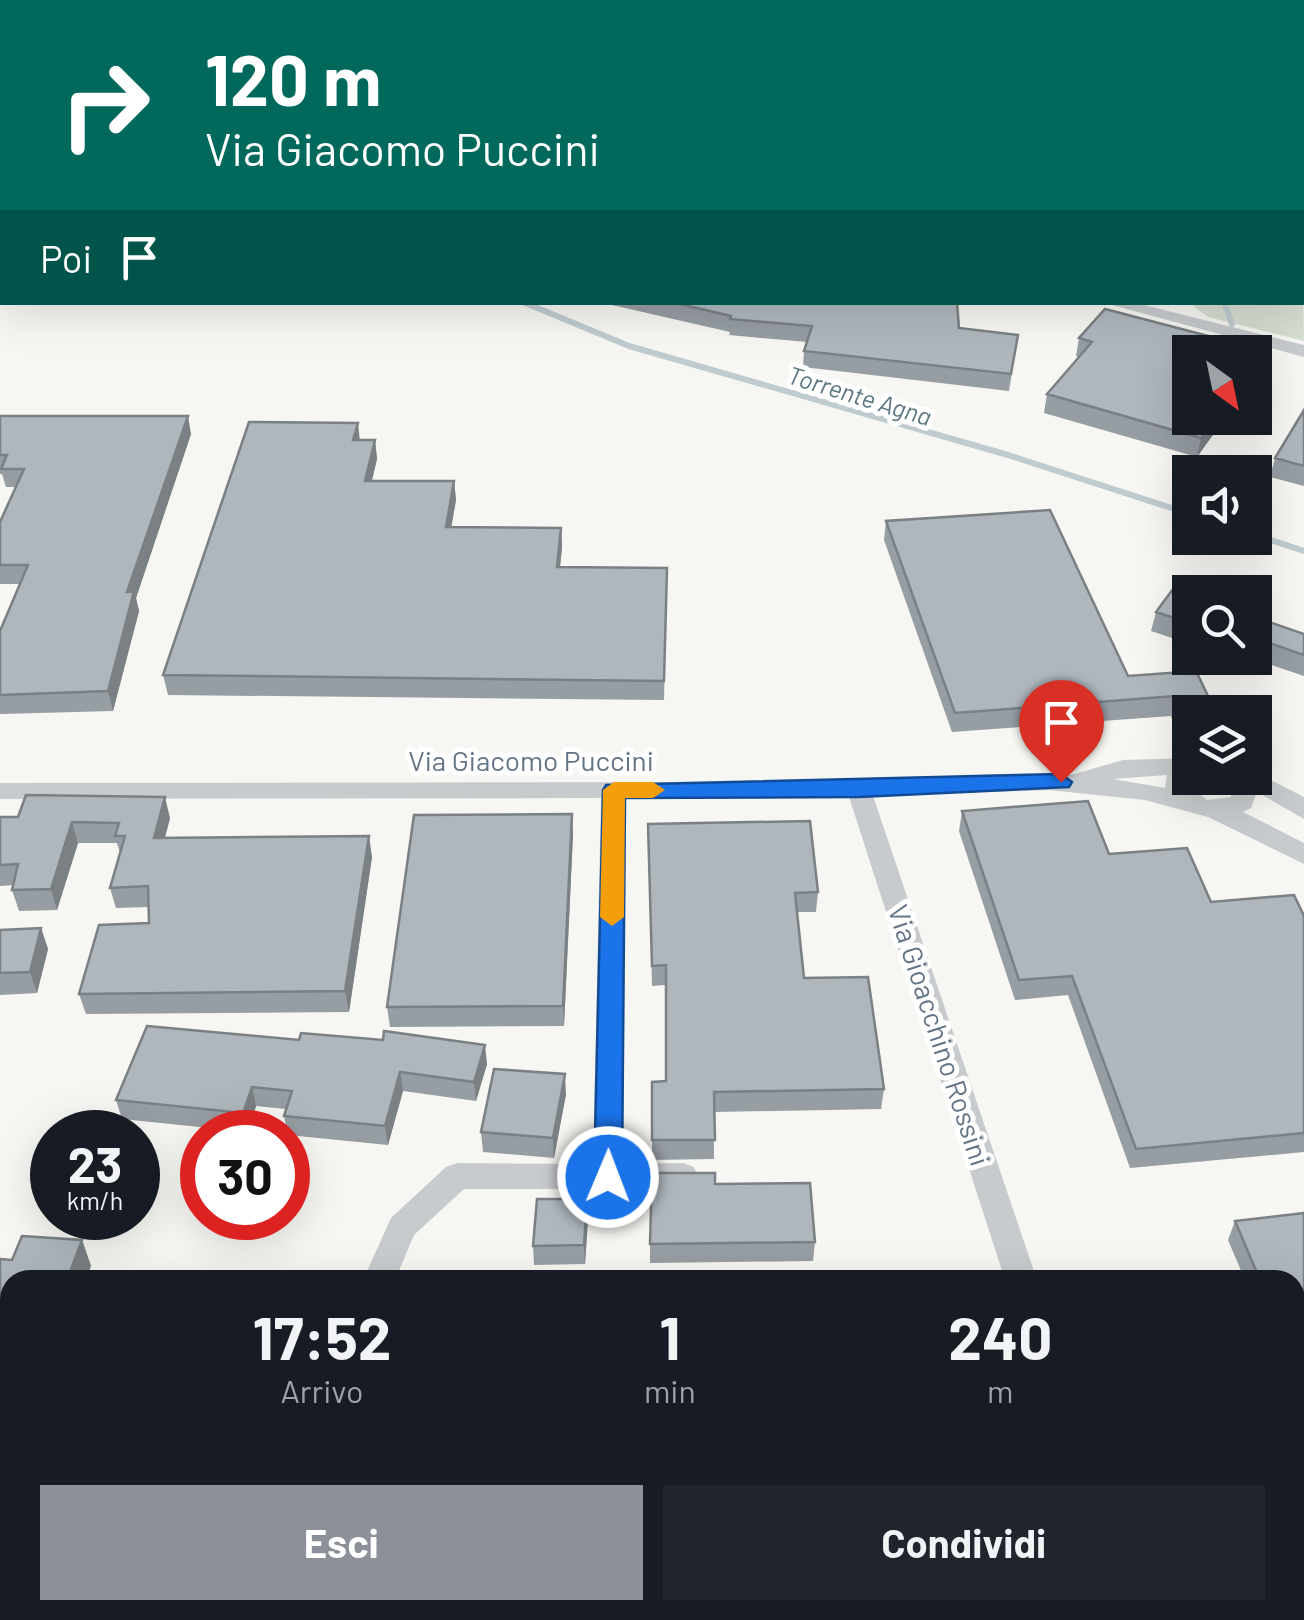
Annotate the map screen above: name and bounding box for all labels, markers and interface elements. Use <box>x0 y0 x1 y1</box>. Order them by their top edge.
text: 120 m <box>205 36 381 120</box>
icon: right <box>40 40 170 170</box>
text: Via Giacomo Puccini <box>205 121 600 175</box>
icon: arrive <box>112 230 167 285</box>
text: Poi <box>40 235 92 281</box>
north arrow <box>1172 335 1272 435</box>
map controls <box>1172 335 1272 795</box>
water label: Torrente Agna <box>785 359 935 431</box>
button: sound <box>1172 455 1272 555</box>
button: search <box>1172 575 1272 675</box>
pin <box>1019 680 1104 783</box>
icon: arrive <box>1034 695 1089 750</box>
button: layers <box>1172 695 1272 795</box>
street label: Via Giacomo Puccini <box>408 743 654 777</box>
street label: Via Gioacchino Rossini <box>882 900 998 1170</box>
speed limit sign: 30 <box>180 1110 310 1240</box>
position arrow <box>556 1125 660 1229</box>
text: 23 <box>68 1133 122 1193</box>
text: km/h <box>67 1185 123 1215</box>
text: 17:52 <box>253 1300 391 1372</box>
text: 1 <box>659 1300 680 1372</box>
text: 240 <box>948 1300 1052 1372</box>
text: Arrivo <box>280 1371 363 1409</box>
text: min <box>644 1371 696 1409</box>
text: m <box>987 1371 1014 1409</box>
button: Esci <box>40 1485 643 1600</box>
button: Condividi <box>663 1485 1265 1600</box>

